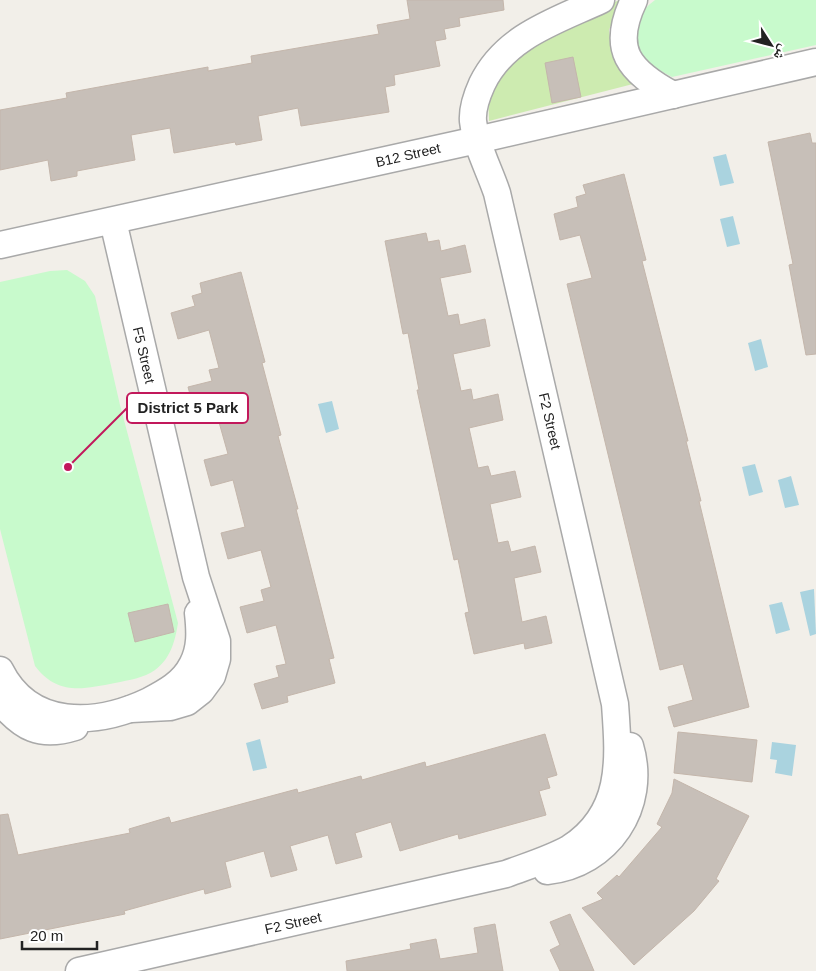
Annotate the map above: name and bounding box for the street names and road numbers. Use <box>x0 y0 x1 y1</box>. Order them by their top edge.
street label: B12 Street <box>374 140 442 170</box>
street label: F5 Street <box>130 325 158 385</box>
street label: F2 Street <box>536 391 564 451</box>
street label: F2 Street <box>263 909 323 937</box>

